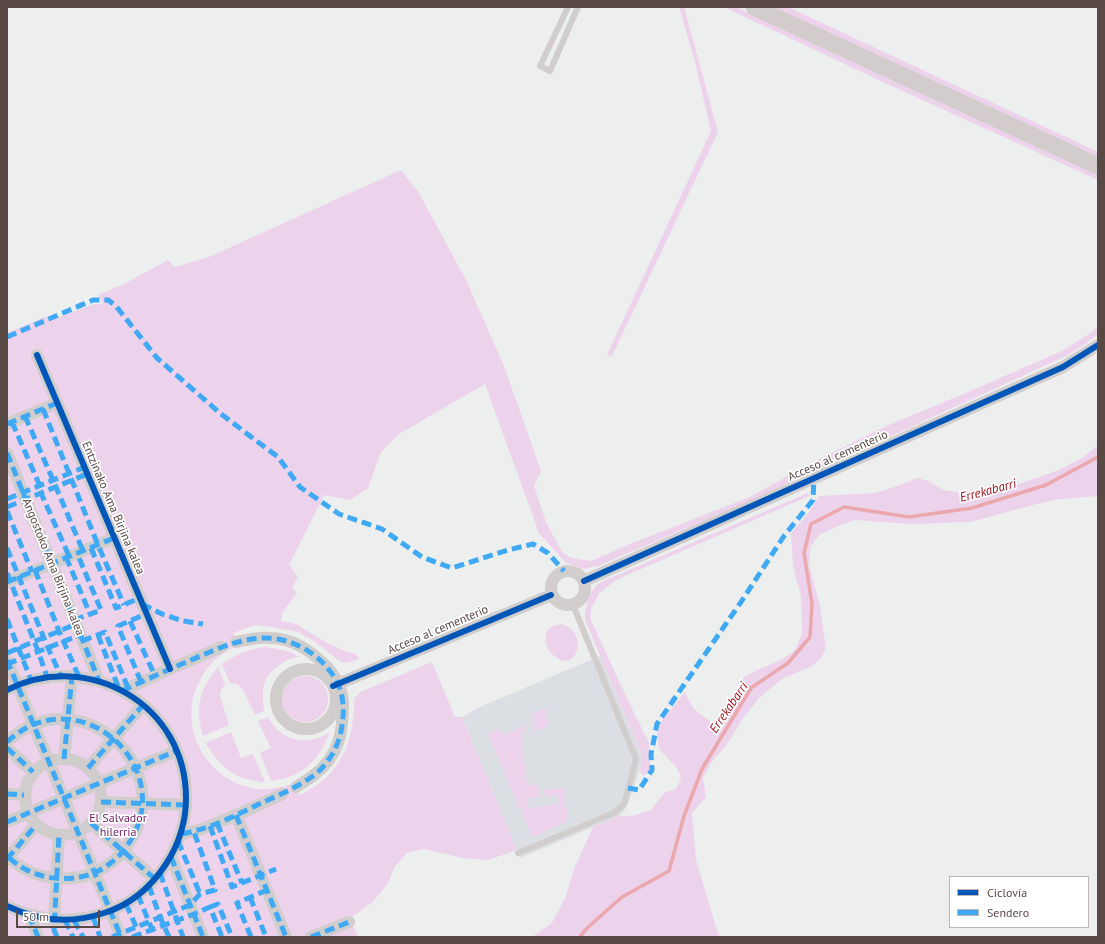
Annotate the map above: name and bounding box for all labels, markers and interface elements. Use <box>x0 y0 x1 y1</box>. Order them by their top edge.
street label: Acceso al cementerio <box>786 427 890 485</box>
street label: Entzinako Ama Birjina kalea <box>78 439 148 577</box>
water label: Errekabarri <box>958 476 1018 506</box>
street label: Angostoko Ama Birjina kalea <box>19 496 87 638</box>
street label: Acceso al cementerio <box>385 602 491 658</box>
water label: Errekabarri <box>706 680 752 736</box>
park label: El Salvador hilerria <box>89 812 147 840</box>
legend <box>949 876 1089 928</box>
text: Ciclovía <box>987 885 1027 900</box>
scale bar <box>18 902 102 928</box>
text: Sendero <box>987 905 1029 920</box>
text: 50 m <box>23 909 49 924</box>

